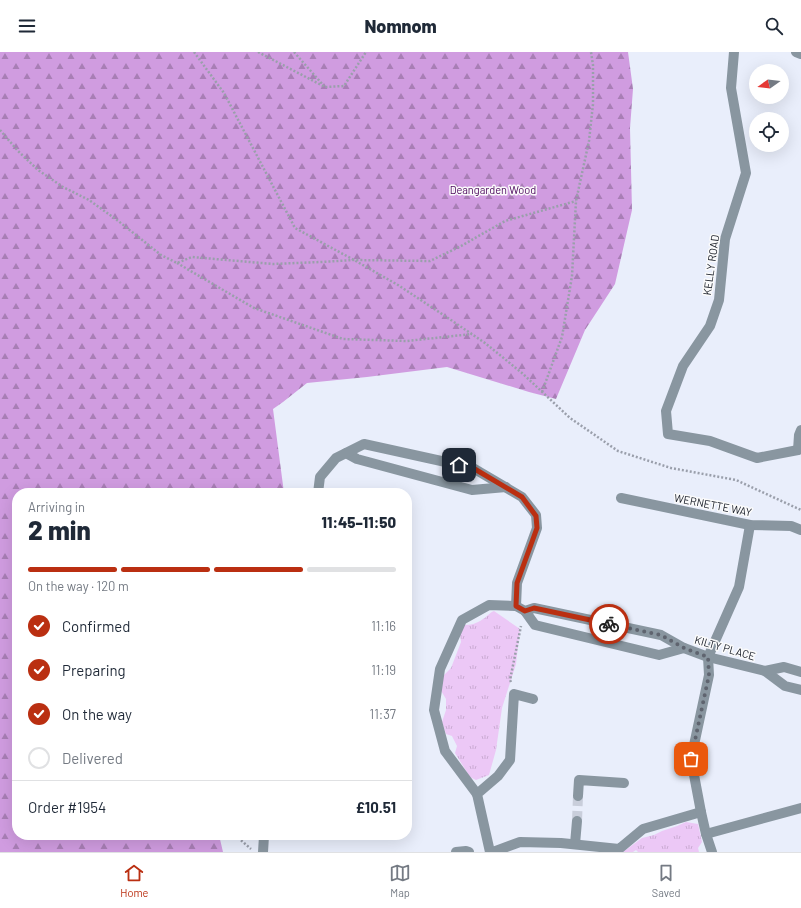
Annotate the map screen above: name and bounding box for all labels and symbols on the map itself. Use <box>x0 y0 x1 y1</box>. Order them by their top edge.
north arrow <box>749 64 789 104</box>
park label: Deangarden Wood <box>450 183 536 196</box>
street label: KELLY ROAD <box>700 234 721 296</box>
pin <box>442 448 476 482</box>
street label: WERNETTE WAY <box>673 491 753 518</box>
courier <box>589 604 629 644</box>
street label: KILTY PLACE <box>693 633 757 662</box>
pin <box>674 742 708 776</box>

